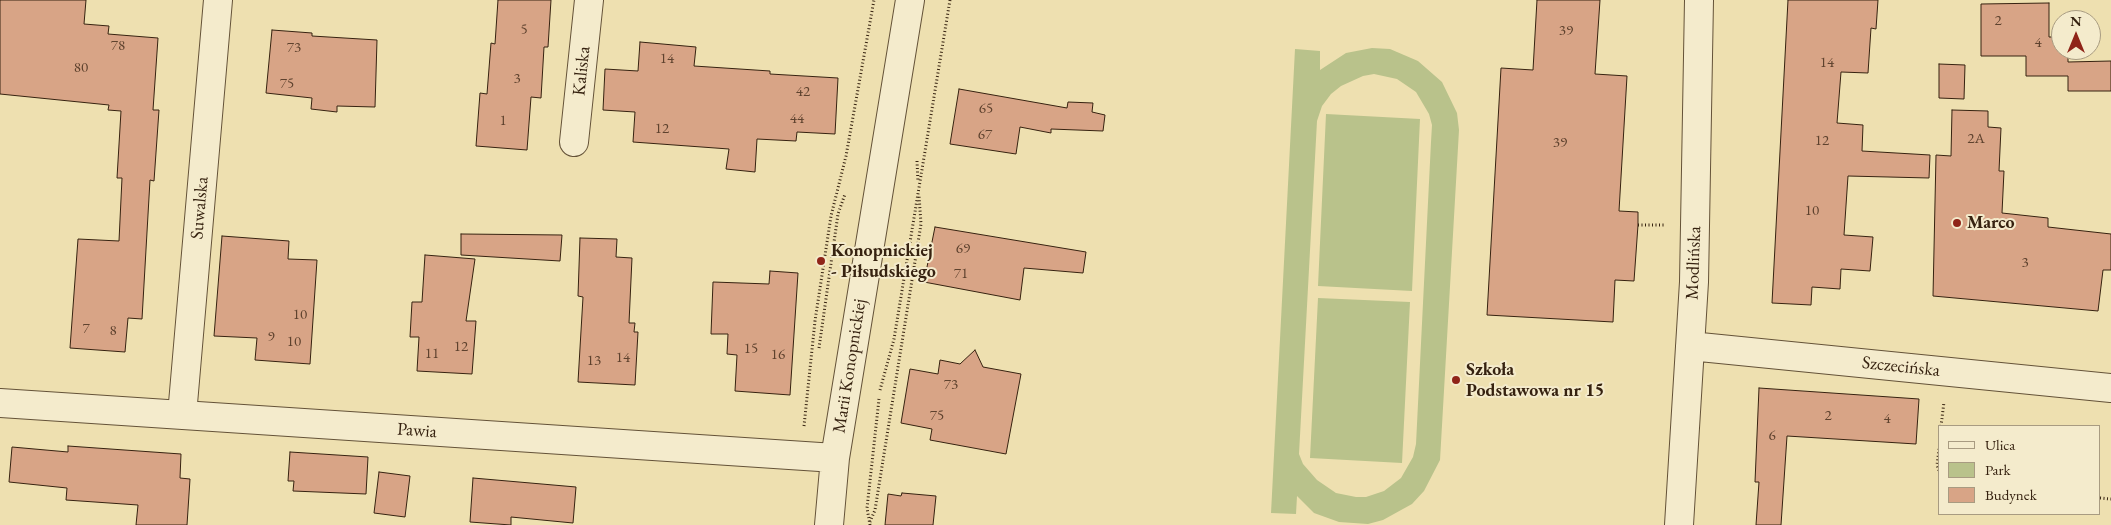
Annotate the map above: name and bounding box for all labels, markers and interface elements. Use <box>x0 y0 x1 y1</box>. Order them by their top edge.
north arrow <box>2051 10 2101 60</box>
house number: 2 <box>1994 12 2002 30</box>
text: N <box>2070 12 2082 30</box>
house number: 5 <box>520 21 528 39</box>
house number: 39 <box>1559 22 1573 40</box>
house number: 4 <box>2034 34 2042 52</box>
house number: 78 <box>111 37 125 55</box>
house number: 73 <box>287 39 301 57</box>
street label: Kaliska <box>569 45 595 97</box>
house number: 14 <box>660 50 674 68</box>
house number: 14 <box>1820 54 1834 72</box>
house number: 80 <box>74 59 88 77</box>
house number: 3 <box>513 70 521 88</box>
house number: 75 <box>280 75 294 93</box>
house number: 42 <box>796 83 810 101</box>
house number: 65 <box>979 100 993 118</box>
house number: 44 <box>790 110 804 128</box>
house number: 1 <box>499 112 507 130</box>
house number: 12 <box>655 120 669 138</box>
house number: 67 <box>978 126 992 144</box>
house number: 2A <box>1967 130 1985 148</box>
house number: 12 <box>1815 132 1829 150</box>
house number: 39 <box>1553 134 1567 152</box>
street label: Suwalska <box>187 176 213 240</box>
house number: 10 <box>1805 202 1819 220</box>
place label: Marco <box>1967 212 2015 234</box>
marker: Marco <box>1951 217 1963 229</box>
street label: Modlińska <box>1682 226 1706 300</box>
place label: Konopnickiej - Piłsudskiego <box>831 240 936 282</box>
house number: 69 <box>956 240 970 258</box>
house number: 3 <box>2021 254 2029 272</box>
marker: Konopnickiej - Piłsudskiego <box>815 255 827 267</box>
house number: 71 <box>954 265 968 283</box>
street label: Marii Konopnickiej <box>829 297 871 435</box>
house number: 10 <box>293 306 307 324</box>
house number: 7 <box>82 320 90 338</box>
house number: 8 <box>109 322 117 340</box>
house number: 9 <box>267 328 275 346</box>
house number: 10 <box>287 333 301 351</box>
house number: 12 <box>454 338 468 356</box>
house number: 15 <box>744 340 758 358</box>
house number: 11 <box>425 345 439 363</box>
house number: 16 <box>771 346 785 364</box>
house number: 14 <box>616 349 630 367</box>
house number: 13 <box>587 352 601 370</box>
street label: Szczecińska <box>1861 352 1941 382</box>
place label: Szkoła Podstawowa nr 15 <box>1466 359 1604 402</box>
marker: Szkoła Podstawowa nr 15 <box>1450 374 1462 386</box>
house number: 73 <box>944 376 958 394</box>
house number: 75 <box>930 407 944 425</box>
house number: 2 <box>1824 407 1832 425</box>
house number: 4 <box>1883 410 1891 428</box>
street label: Pawia <box>396 419 438 443</box>
legend <box>1938 425 2101 515</box>
house number: 6 <box>1768 427 1776 445</box>
text: Ulica <box>1985 435 2015 454</box>
text: Park <box>1985 460 2011 479</box>
text: Budynek <box>1985 485 2037 504</box>

